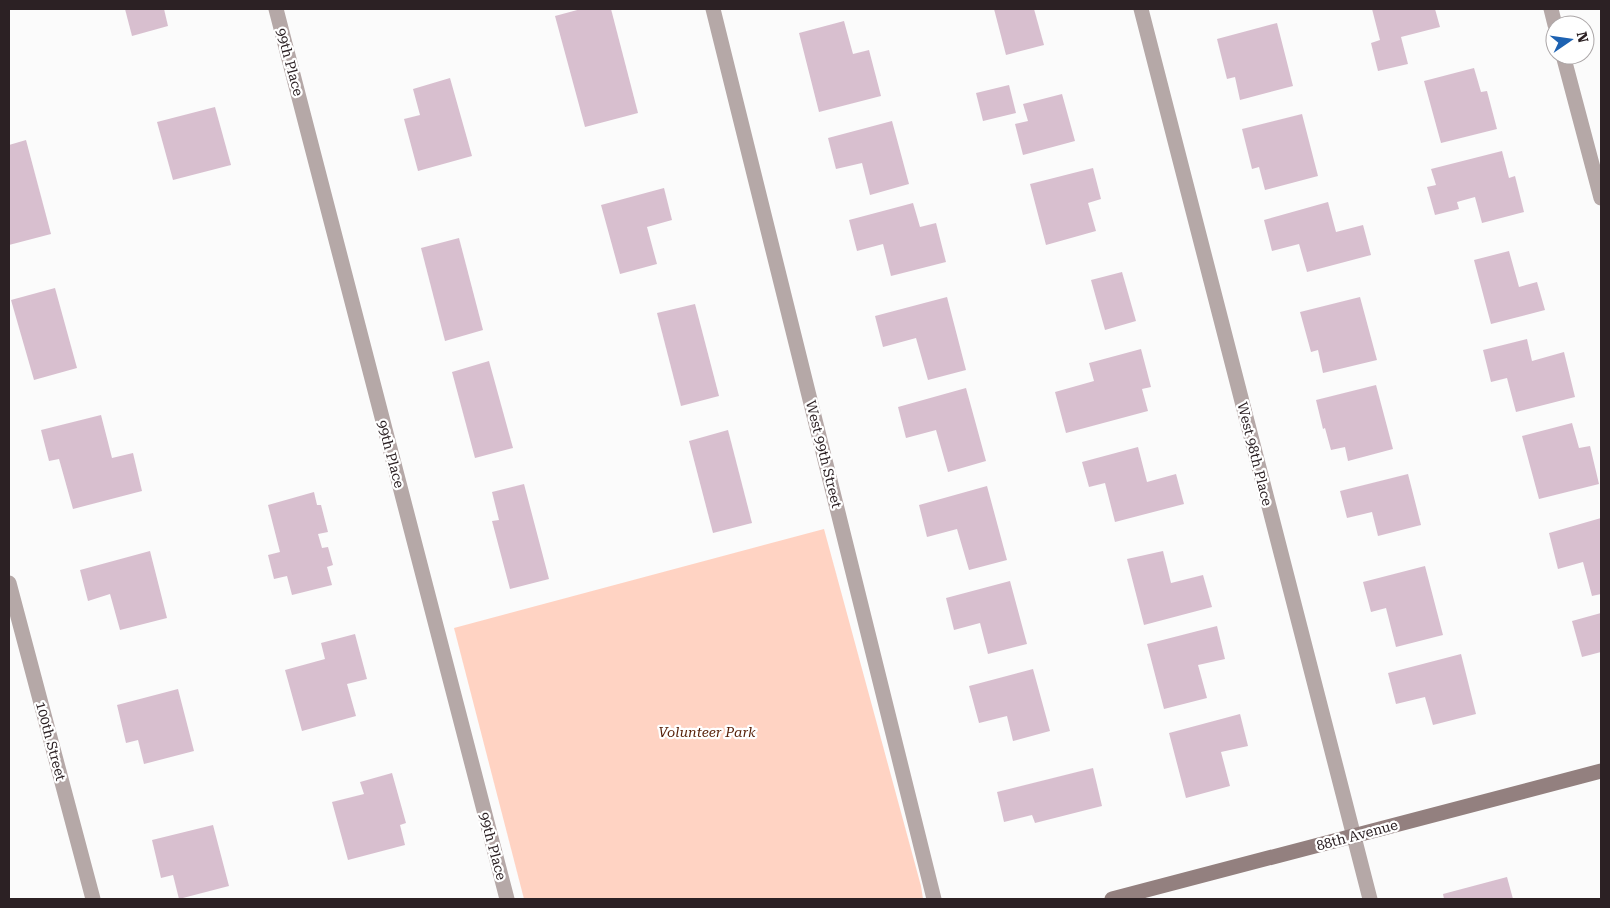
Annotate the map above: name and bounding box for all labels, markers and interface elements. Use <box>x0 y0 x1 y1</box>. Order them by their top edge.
north arrow <box>1545 15 1595 65</box>
street label: 99th Place <box>273 26 307 98</box>
text: N <box>1574 30 1592 44</box>
street label: West 99th Street <box>803 399 845 509</box>
street label: West 98th Place <box>1234 400 1276 508</box>
street label: 99th Place <box>374 418 408 490</box>
street label: 100th Street <box>33 700 69 782</box>
park label: Volunteer Park <box>658 724 756 740</box>
street label: 99th Place <box>476 810 510 882</box>
street label: 88th Avenue <box>1315 816 1400 854</box>

